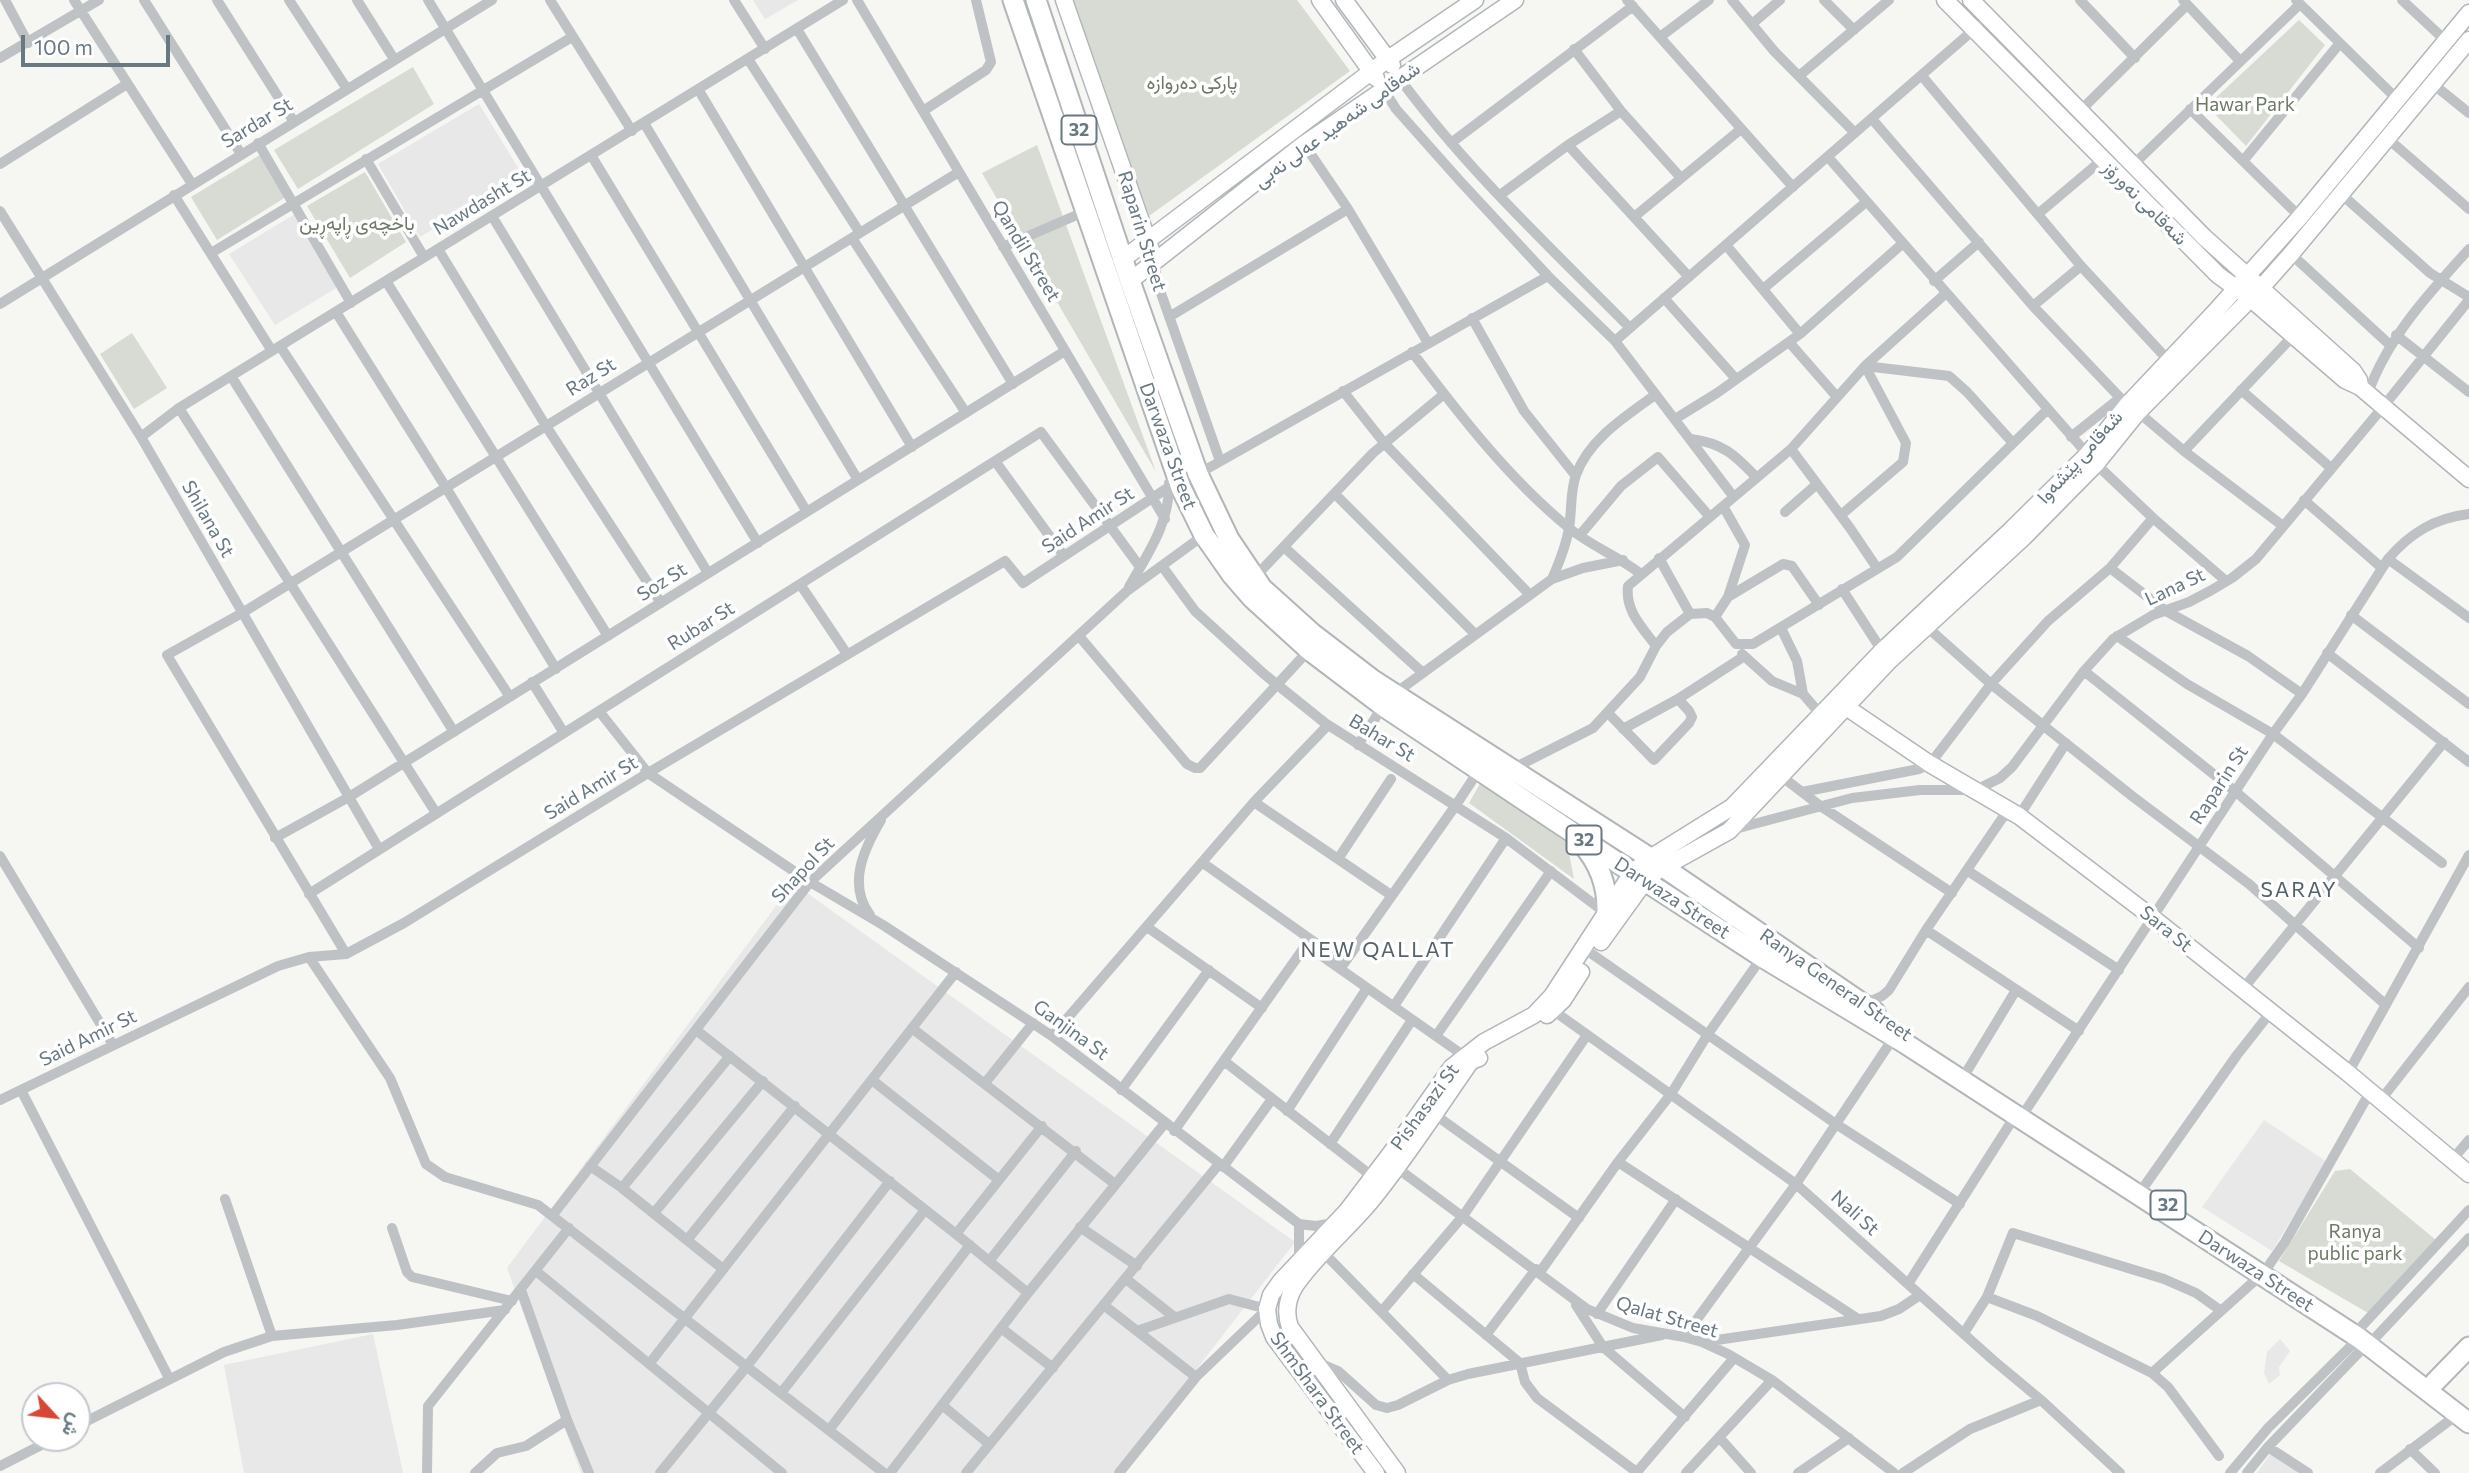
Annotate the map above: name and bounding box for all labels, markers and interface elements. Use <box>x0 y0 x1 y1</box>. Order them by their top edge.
scale bar <box>24 21 173 65</box>
text: 100 m <box>34 34 93 59</box>
street label: شەقامی شەهید عەلی نەبی <box>1249 57 1425 193</box>
park label: پارکی دەروازە <box>1147 72 1237 94</box>
street label: Sardar St <box>217 93 297 153</box>
park label: Hawar Park <box>2195 94 2295 116</box>
road number: 32 <box>1062 116 1096 145</box>
street label: شەقامی نەورۆز <box>2098 156 2192 250</box>
street label: Nawdasht St <box>429 164 535 240</box>
street label: Raparin Street <box>1113 168 1171 294</box>
street label: Qandil Street <box>987 196 1065 306</box>
park label: باخچەی ڕاپەڕین <box>299 213 415 235</box>
street label: Raz St <box>562 353 620 401</box>
street label: Darwaza Street <box>1135 380 1201 512</box>
street label: شەقامی پێشەوا <box>2032 406 2128 508</box>
street label: Shilana St <box>177 477 239 561</box>
street label: Said Amir St <box>1038 482 1138 558</box>
street label: Soz St <box>633 558 691 606</box>
street label: Lana St <box>2141 563 2209 611</box>
street label: Rubar St <box>663 597 739 655</box>
street label: Bahar St <box>1345 709 1419 767</box>
street label: Raparin St <box>2185 741 2253 829</box>
street label: Said Amir St <box>540 751 642 825</box>
road number: 32 <box>1566 826 1602 854</box>
street label: Shapol St <box>767 832 839 908</box>
street label: Darwaza Street <box>1610 852 1734 944</box>
district label: SARAY <box>2261 877 2337 903</box>
street label: Sara St <box>2135 901 2197 957</box>
street label: Ranya General Street <box>1755 924 1917 1046</box>
district label: NEW QALLAT <box>1302 937 1454 963</box>
street label: Ganjina St <box>1029 995 1113 1065</box>
street label: Said Amir St <box>36 1005 140 1071</box>
street label: Pishasazi St <box>1386 1059 1464 1155</box>
street label: Nali St <box>1826 1186 1884 1240</box>
road number: 32 <box>2150 1190 2186 1220</box>
park label: Ranya public park <box>2308 1221 2402 1265</box>
street label: Darwaza Street <box>2194 1225 2318 1317</box>
street label: Qalat Street <box>1613 1292 1721 1342</box>
street label: ShmShara Street <box>1265 1328 1369 1458</box>
north arrow <box>21 1382 91 1452</box>
text: ش <box>58 1410 89 1441</box>

